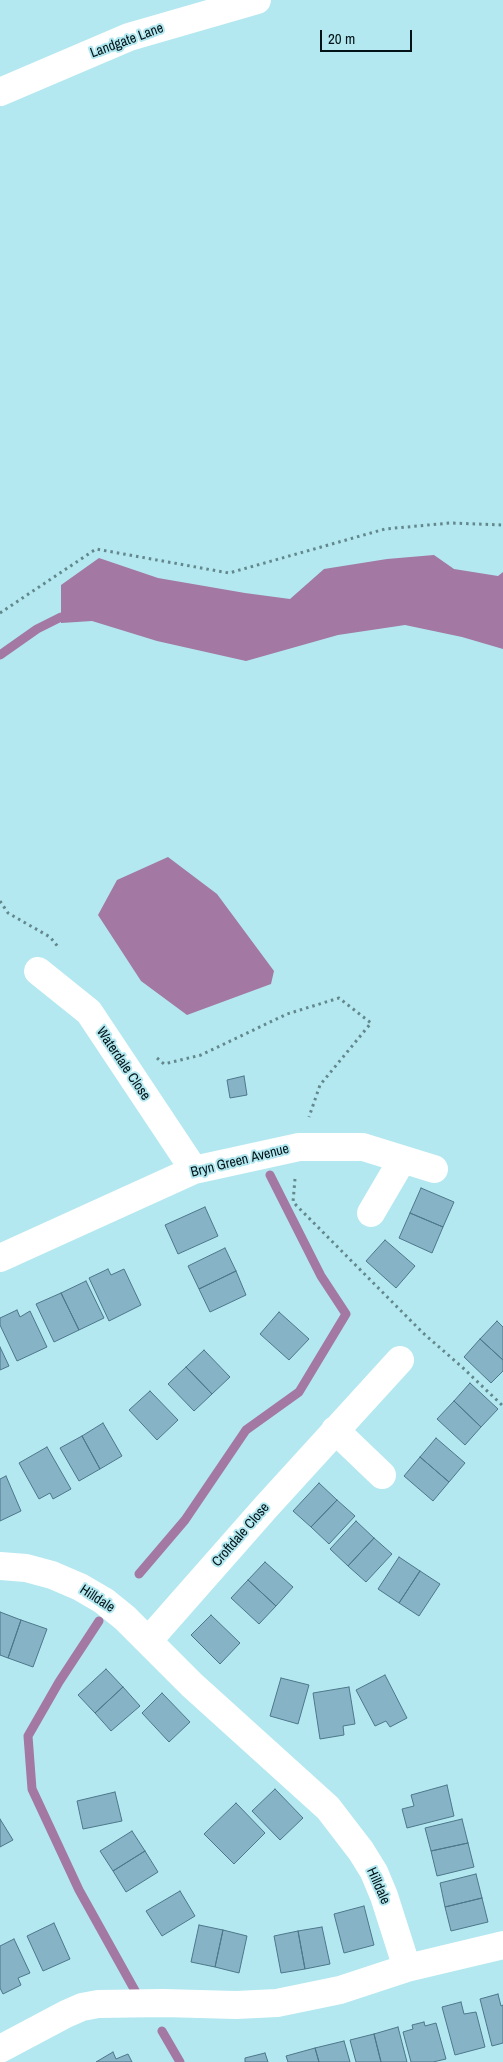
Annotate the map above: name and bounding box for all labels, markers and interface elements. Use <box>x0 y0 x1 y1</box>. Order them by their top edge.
street label: Landgate Lane <box>88 20 166 62</box>
scale bar <box>323 20 416 52</box>
text: 20 m <box>328 28 355 49</box>
street label: Waterdale Close <box>92 1024 154 1104</box>
street label: Bryn Green Avenue <box>189 1141 291 1181</box>
street label: Croftdale Close <box>209 1500 273 1570</box>
street label: Hilldale <box>76 1582 118 1616</box>
street label: Hilldale <box>363 1865 393 1907</box>

